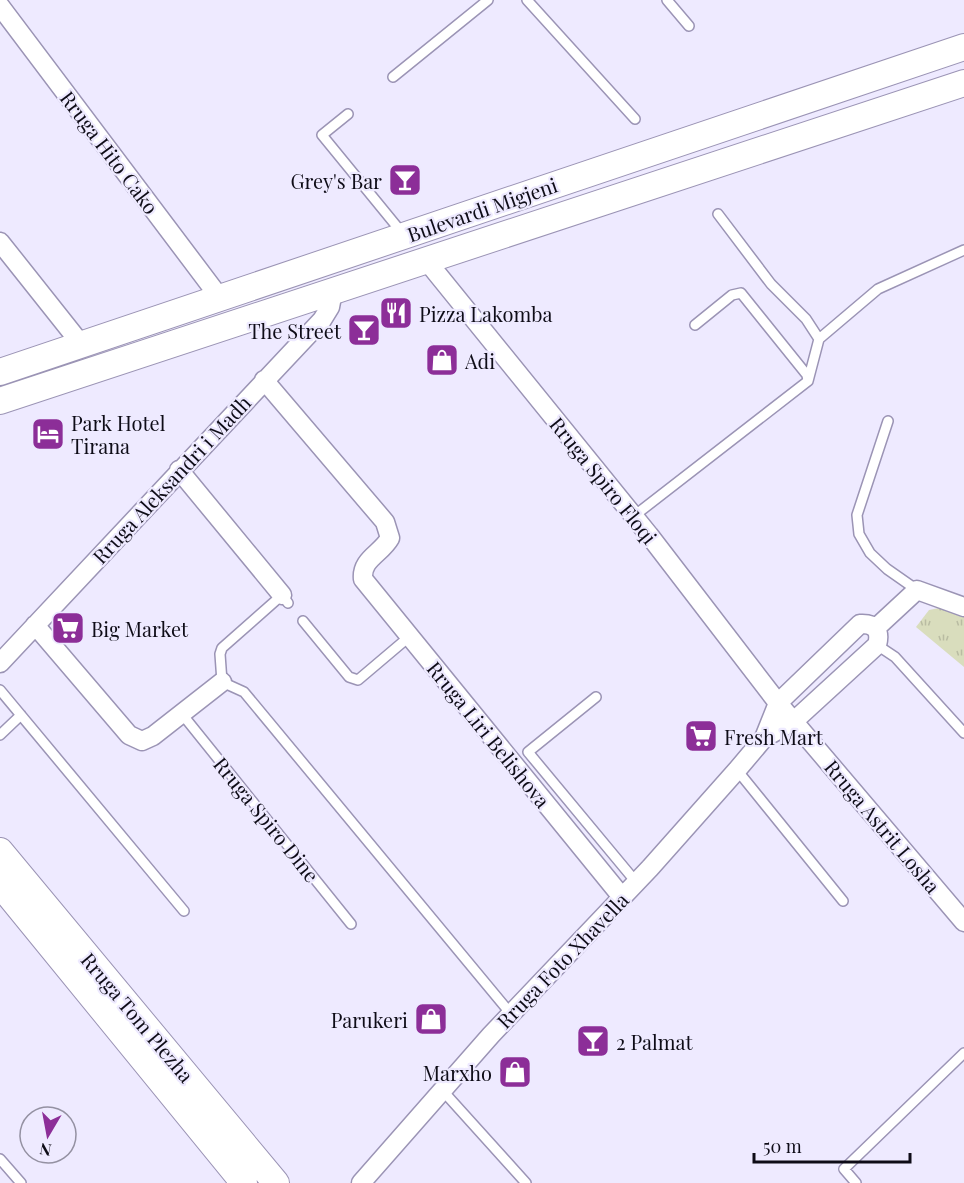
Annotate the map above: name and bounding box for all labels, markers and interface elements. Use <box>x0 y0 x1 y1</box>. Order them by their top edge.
street label: Rruga Hito Cako <box>55 85 165 219</box>
bar icon: Grey's Bar <box>387 162 423 198</box>
place label: Grey's Bar <box>290 167 382 194</box>
street label: Bulevardi Migjeni <box>403 171 561 247</box>
restaurant icon: Pizza Lakomba <box>378 295 414 331</box>
place label: Pizza Lakomba <box>419 300 552 327</box>
bar icon: The Street <box>346 312 382 348</box>
place label: The Street <box>248 317 342 344</box>
shop icon: Adi <box>424 342 460 378</box>
place label: Adi <box>464 347 495 374</box>
street label: Rruga Aleksandri i Madh <box>86 389 256 569</box>
place label: Park Hotel Tirana <box>71 409 166 459</box>
street label: Rruga Spiro Floqi <box>544 411 664 549</box>
hotel icon: Park Hotel Tirana <box>30 416 66 452</box>
supermarket icon: Big Market <box>50 610 86 646</box>
place label: Big Market <box>91 615 189 642</box>
street label: Rruga Liri Belishova <box>421 655 557 813</box>
supermarket icon: Fresh Mart <box>683 718 719 754</box>
place label: Fresh Mart <box>724 723 824 750</box>
street label: Rruga Spiro Dine <box>208 751 326 887</box>
street label: Rruga Astrit Losha <box>819 754 947 898</box>
street label: Rruga Foto Xhavella <box>490 886 634 1034</box>
street label: Rruga Tom Plezha <box>76 946 200 1088</box>
shop icon: Parukeri <box>413 1001 449 1037</box>
place label: Parukeri <box>331 1006 408 1033</box>
bar icon: 2 Palmat <box>575 1023 611 1059</box>
place label: 2 Palmat <box>616 1028 694 1055</box>
shop icon: Marxho <box>497 1054 533 1090</box>
place label: Marxho <box>423 1059 492 1086</box>
north arrow <box>18 1105 78 1165</box>
scale bar <box>754 1126 910 1164</box>
text: 50 m <box>763 1134 802 1158</box>
text: N <box>37 1139 53 1162</box>

